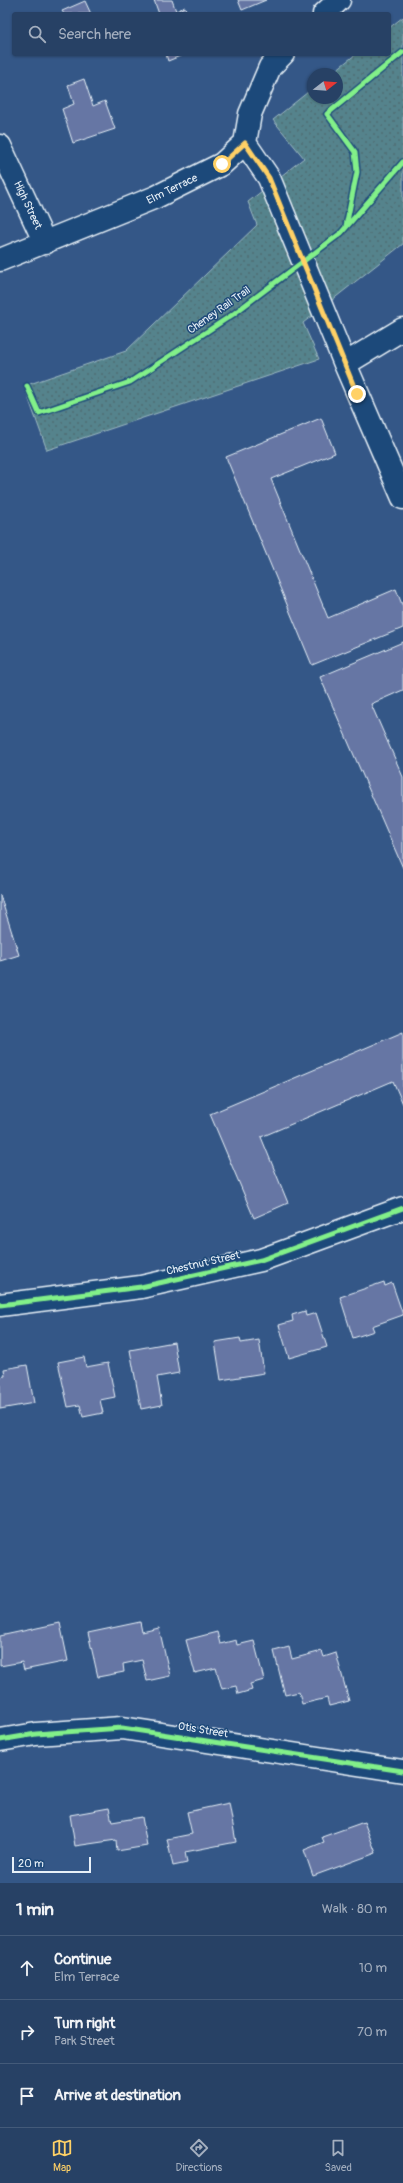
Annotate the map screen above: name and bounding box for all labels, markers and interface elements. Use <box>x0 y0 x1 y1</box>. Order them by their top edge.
search box <box>12 12 391 56</box>
icon: search <box>26 23 48 45</box>
text: Search here <box>58 25 131 44</box>
north arrow <box>307 68 343 104</box>
route start <box>213 155 231 173</box>
street label: Elm Terrace <box>144 171 200 207</box>
street label: High Street <box>11 179 45 232</box>
street label: Cheney Rail Trail <box>185 284 253 336</box>
route end <box>348 385 366 403</box>
street label: Chestnut Street <box>165 1248 242 1278</box>
street label: Otis Street <box>177 1720 230 1740</box>
scale bar <box>12 1855 91 1874</box>
text: 20 m <box>18 1857 44 1870</box>
text: 1 min <box>16 1899 54 1920</box>
text: Walk · 80 m <box>322 1901 387 1917</box>
text: Continue <box>54 1950 112 1969</box>
icon: ahead <box>16 1957 38 1979</box>
text: 10 m <box>359 1960 387 1976</box>
text: Elm Terrace <box>54 1969 119 1985</box>
text: Turn right <box>54 2014 115 2033</box>
icon: right <box>16 2021 38 2043</box>
text: 70 m <box>357 2024 387 2040</box>
text: Park Street <box>54 2033 115 2049</box>
icon: arrive <box>16 2085 38 2107</box>
text: Arrive at destination <box>54 2086 181 2105</box>
tab: Map <box>51 2137 73 2174</box>
tab: Directions <box>175 2137 222 2174</box>
tab: Saved <box>325 2137 352 2174</box>

